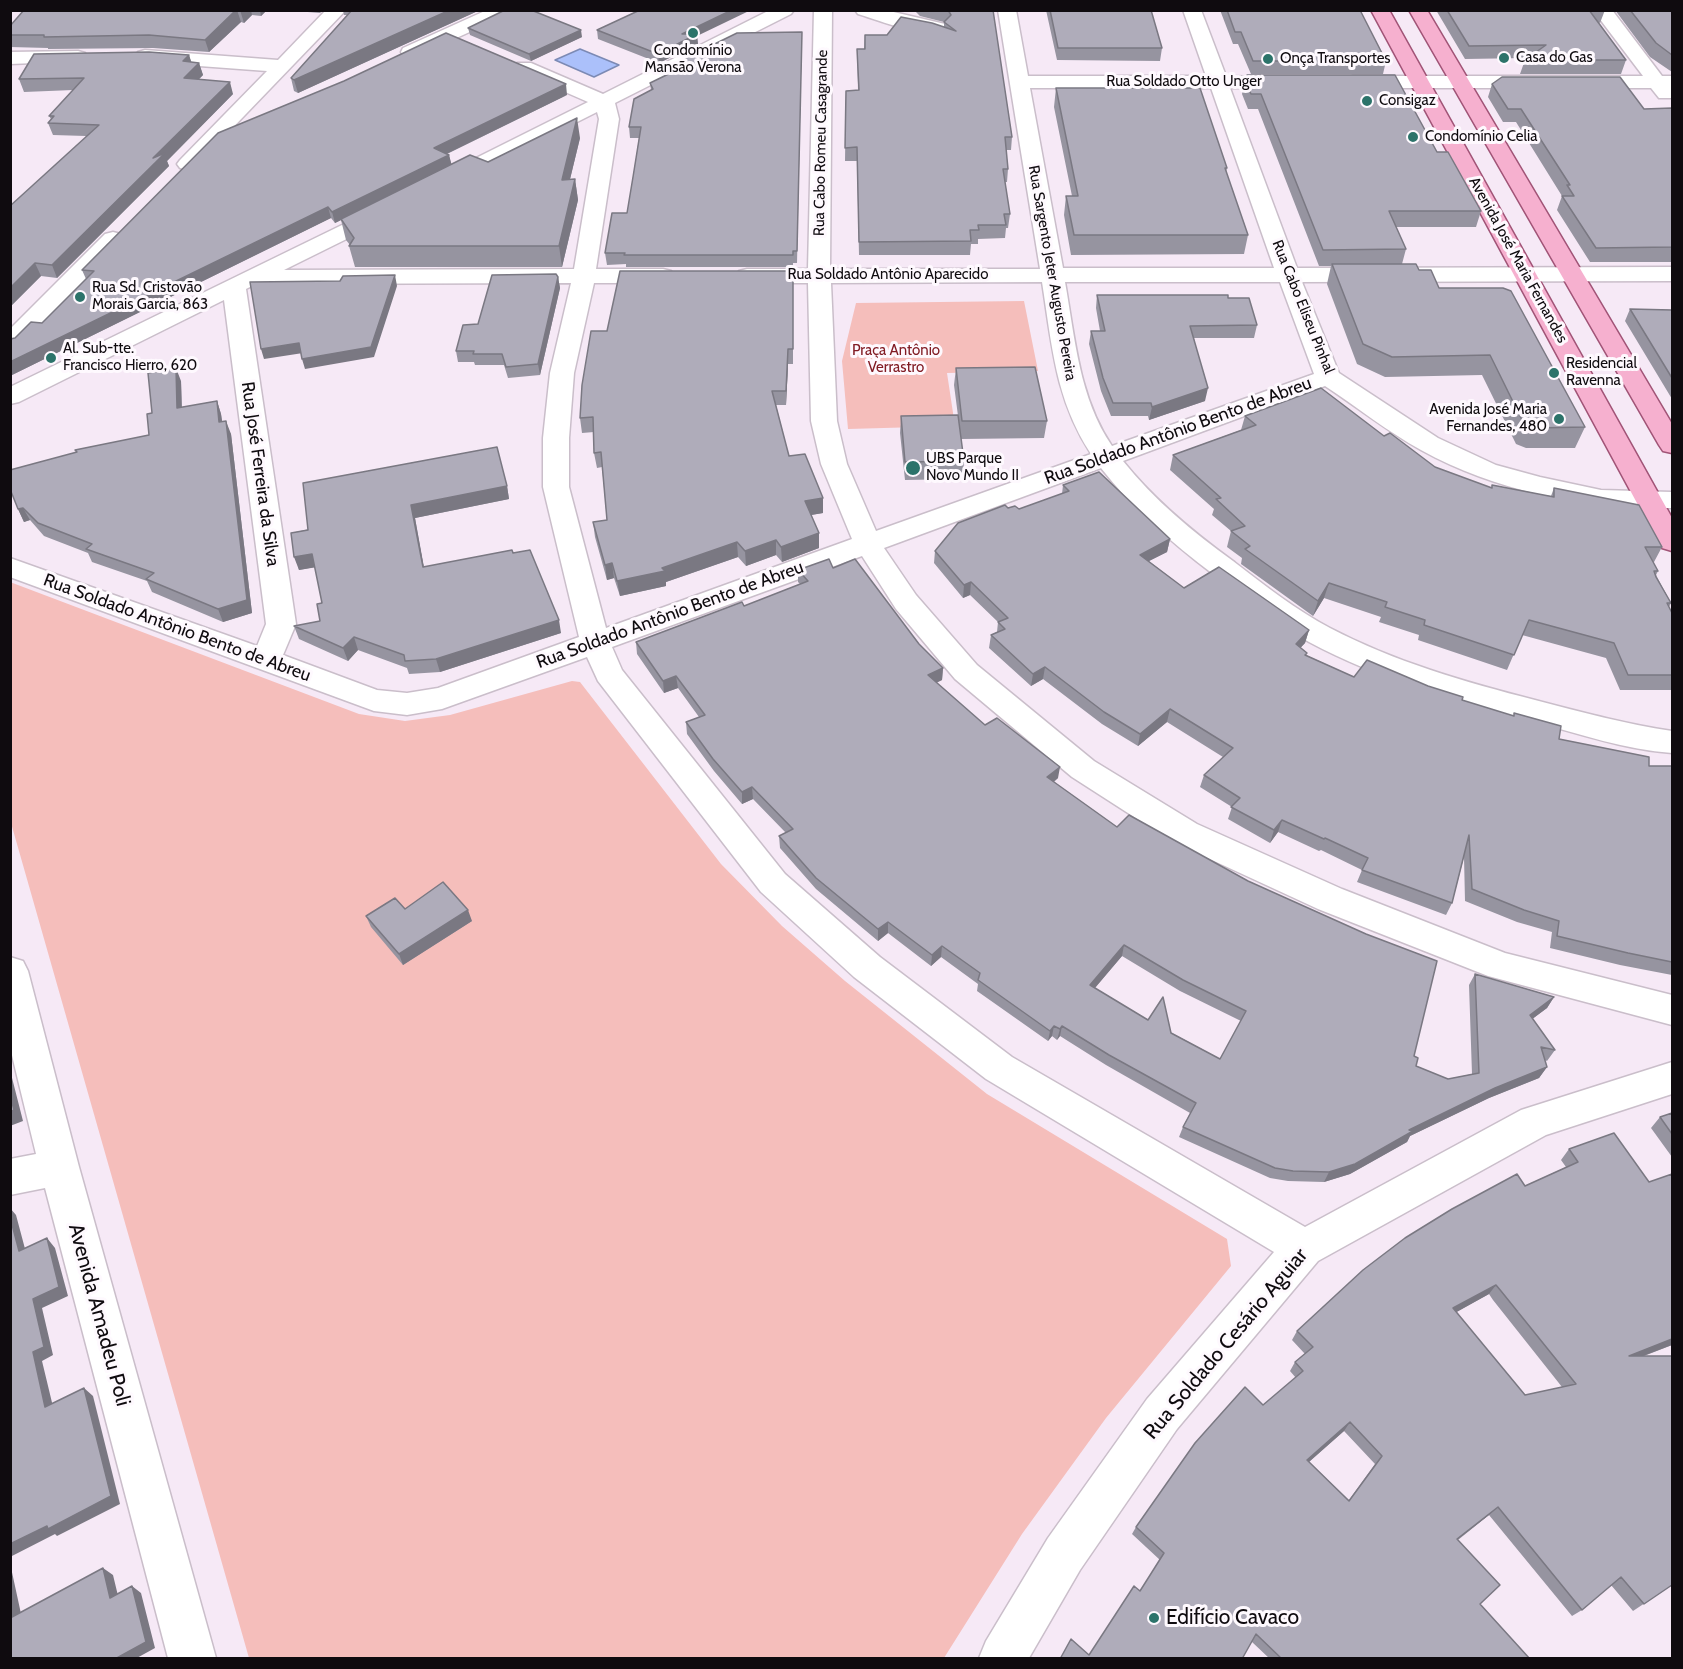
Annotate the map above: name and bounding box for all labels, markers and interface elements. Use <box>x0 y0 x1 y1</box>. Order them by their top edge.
marker: Condomínio Mansão Verona <box>686 26 700 40</box>
place label: Condomínio Mansão Verona <box>644 42 742 77</box>
place label: Casa do Gas <box>1516 49 1593 67</box>
street label: Rua Cabo Romeu Casagrande <box>810 50 832 236</box>
place label: Onça Transportes <box>1280 50 1391 68</box>
marker: Casa do Gas <box>1497 51 1511 65</box>
marker: Onça Transportes <box>1261 52 1275 66</box>
street label: Rua Soldado Otto Unger <box>1106 73 1262 91</box>
place label: Consigaz <box>1379 92 1436 110</box>
marker: Consigaz <box>1360 94 1374 108</box>
place label: Condomínio Celia <box>1425 128 1537 146</box>
marker: Condomínio Celia <box>1406 130 1420 144</box>
street label: Rua Sargento Jeter Augusto Pereira <box>1024 164 1080 382</box>
street label: Avenida José Maria Fernandes <box>1465 174 1571 346</box>
street label: Rua Cabo Eliseu Pinhal <box>1268 237 1338 377</box>
street label: Rua Soldado Antônio Aparecido <box>788 266 988 284</box>
place label: Rua Sd. Cristovão Morais Garcia, 863 <box>92 279 208 314</box>
marker: Rua Sd. Cristovão Morais Garcia, 863 <box>73 290 87 304</box>
place label: Al. Sub-tte. Francisco Hierro, 620 <box>63 340 197 375</box>
park label: Praça Antônio Verrastro <box>852 342 940 377</box>
marker: Al. Sub-tte. Francisco Hierro, 620 <box>44 351 58 365</box>
place label: Residencial Ravenna <box>1566 355 1637 390</box>
marker: Residencial Ravenna <box>1547 366 1561 380</box>
street label: Rua Soldado Antônio Bento de Abreu <box>1041 372 1315 490</box>
street label: Rua José Ferreira da Silva <box>236 380 284 568</box>
place label: Avenida José Maria Fernandes, 480 <box>1429 401 1547 436</box>
marker: Avenida José Maria Fernandes, 480 <box>1552 412 1566 426</box>
place label: UBS Parque Novo Mundo II <box>926 450 1019 485</box>
marker: UBS Parque Novo Mundo II <box>904 459 922 477</box>
street label: Rua Soldado Antônio Bento de Abreu <box>533 556 807 674</box>
street label: Rua Soldado Antônio Bento de Abreu <box>40 569 314 687</box>
street label: Avenida Amadeu Poli <box>62 1221 136 1409</box>
street label: Rua Soldado Cesário Aguiar <box>1139 1243 1313 1445</box>
place label: Edifício Cavaco <box>1166 1605 1299 1631</box>
marker: Edifício Cavaco <box>1147 1611 1161 1625</box>

